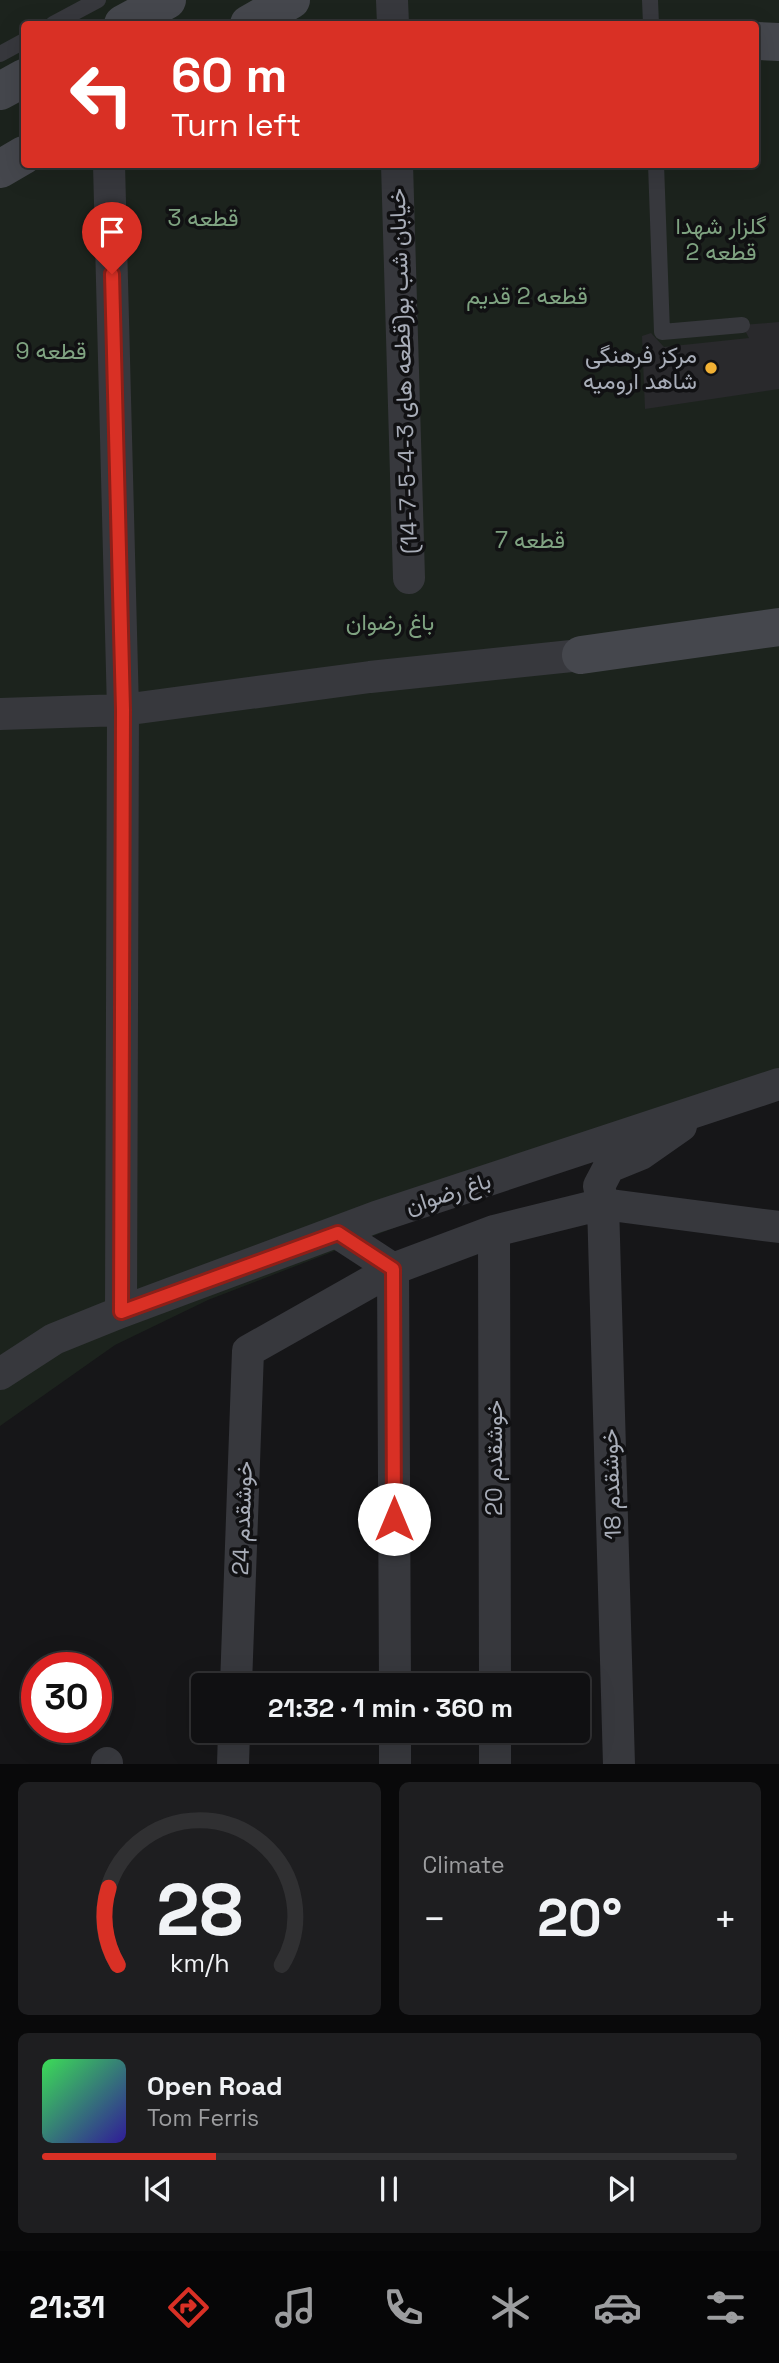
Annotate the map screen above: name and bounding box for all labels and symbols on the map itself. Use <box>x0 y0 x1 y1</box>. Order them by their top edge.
street label: خیابان شب بو(قطعه های 3-4-5-7-14) <box>382 188 424 554</box>
pin <box>82 202 142 274</box>
park label: قطعه 3 <box>168 203 238 233</box>
park label: گلزار شهدا قطعه 2 <box>675 211 767 267</box>
park label: قطعه 2 قدیم <box>466 281 588 311</box>
park label: قطعه 9 <box>15 336 87 366</box>
place label: مرکز فرهنگی شاهد ارومیه <box>583 340 697 396</box>
marker: مرکز فرهنگی شاهد ارومیه <box>703 360 719 376</box>
park label: قطعه 7 <box>495 525 565 555</box>
park label: باغ رضوان <box>346 607 434 638</box>
street label: باغ رضوان <box>401 1165 495 1222</box>
street label: خوشقدم 20 <box>479 1400 509 1516</box>
street label: خوشقدم 18 <box>594 1428 628 1540</box>
street label: خوشقدم 24 <box>225 1460 259 1576</box>
position arrow <box>357 1482 431 1556</box>
speed limit sign: 30 <box>21 1652 112 1743</box>

